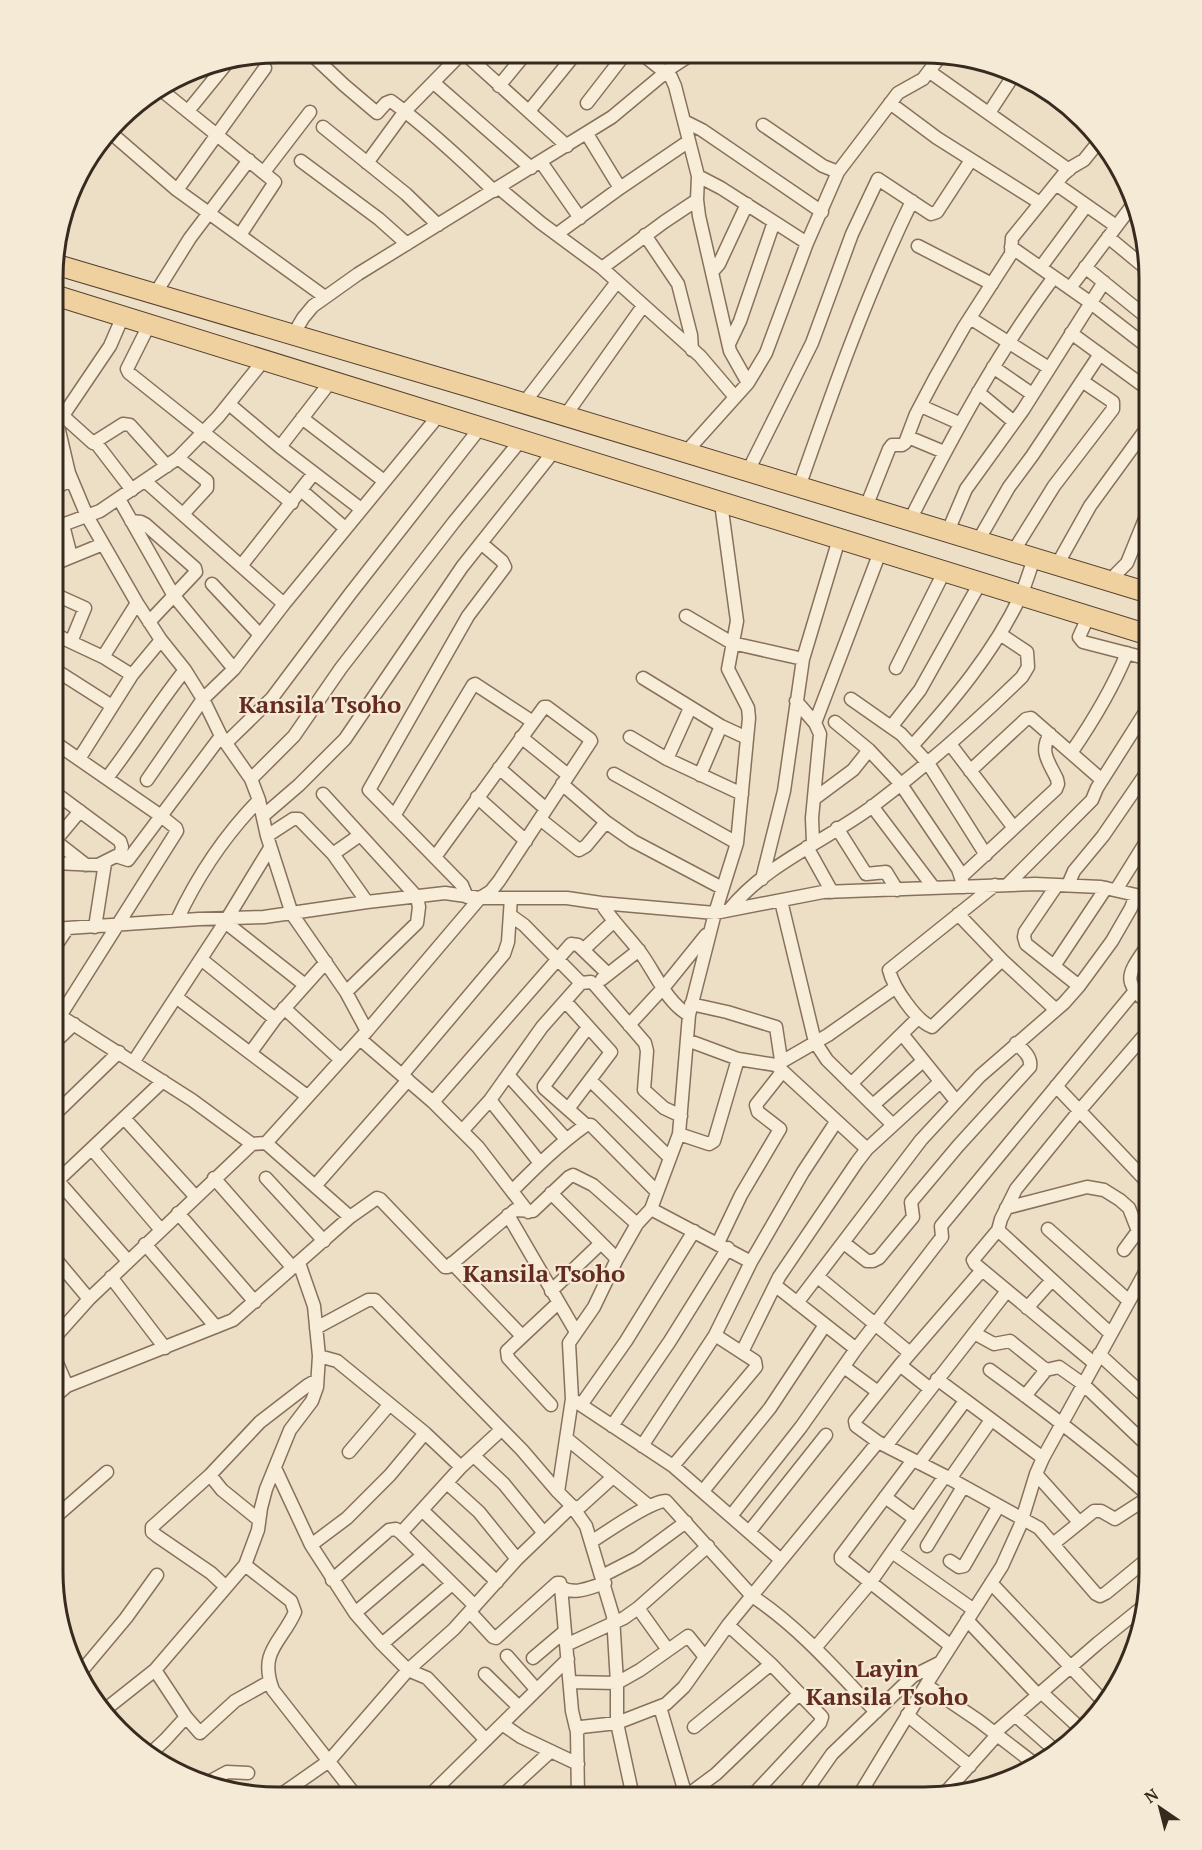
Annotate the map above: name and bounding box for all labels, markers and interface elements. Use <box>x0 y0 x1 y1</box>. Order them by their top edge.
district label: Kansila Tsoho <box>239 688 401 720</box>
district label: Kansila Tsoho <box>463 1257 625 1289</box>
district label: Layin Kansila Tsoho <box>806 1652 968 1712</box>
north arrow <box>1130 1778 1190 1838</box>
text: N <box>1140 1783 1163 1808</box>

